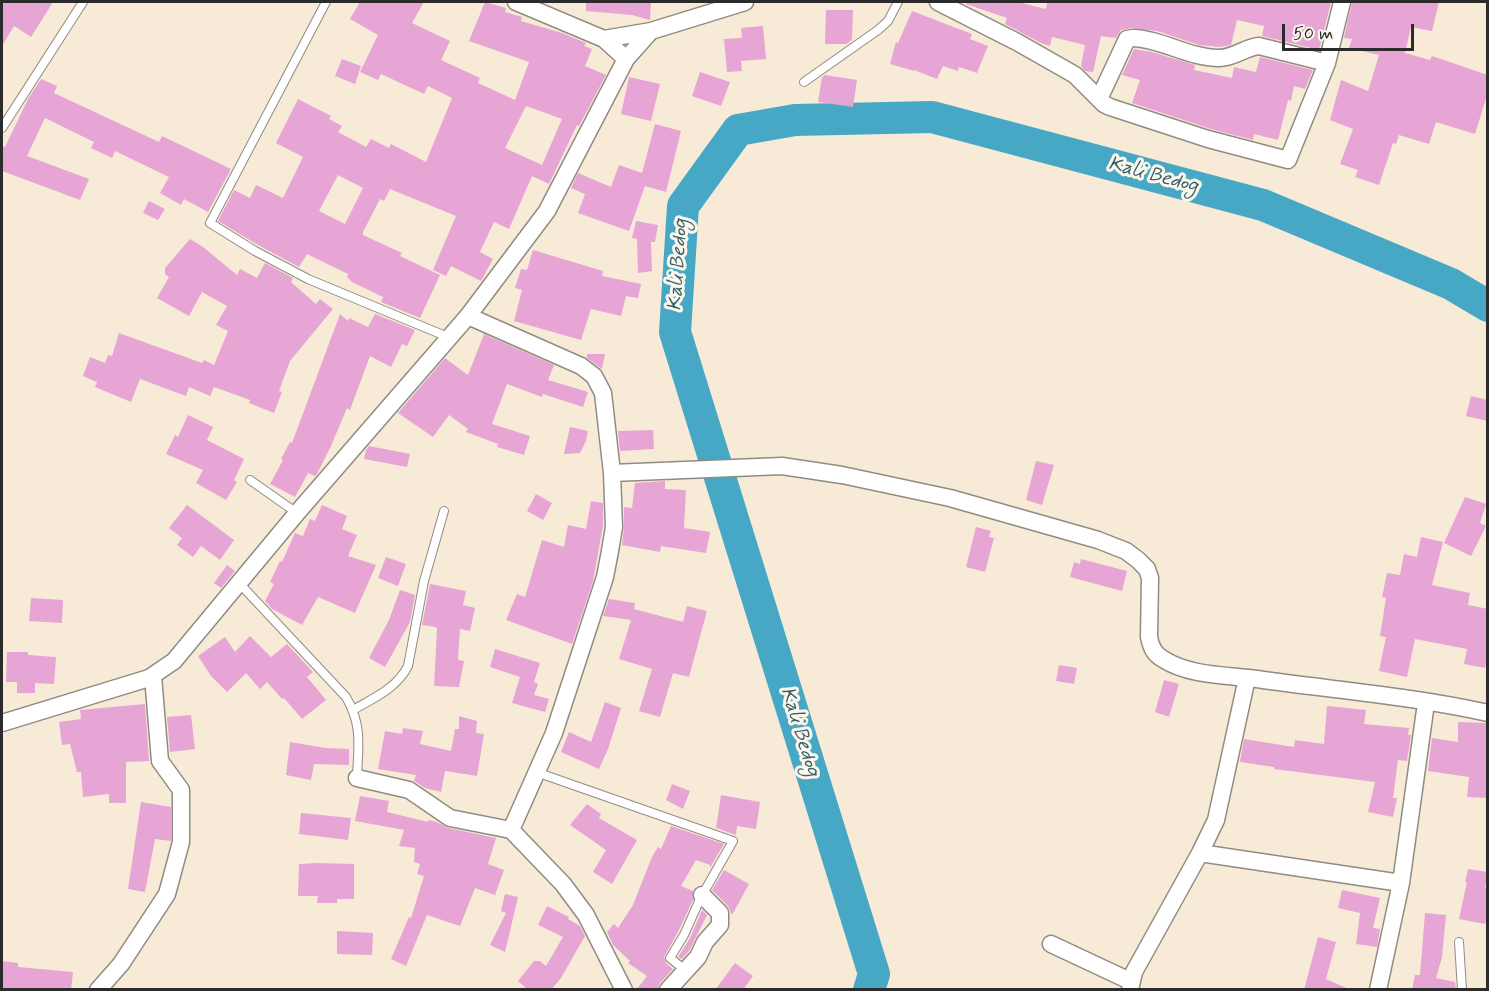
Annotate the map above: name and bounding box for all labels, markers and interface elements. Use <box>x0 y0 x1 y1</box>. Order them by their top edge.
scale bar <box>1285 12 1417 50</box>
text: 50 m <box>1293 22 1333 46</box>
water label: Kali Bedog <box>1105 153 1201 199</box>
water label: Kali Bedog <box>664 218 694 312</box>
water label: Kali Bedog <box>774 685 824 779</box>

